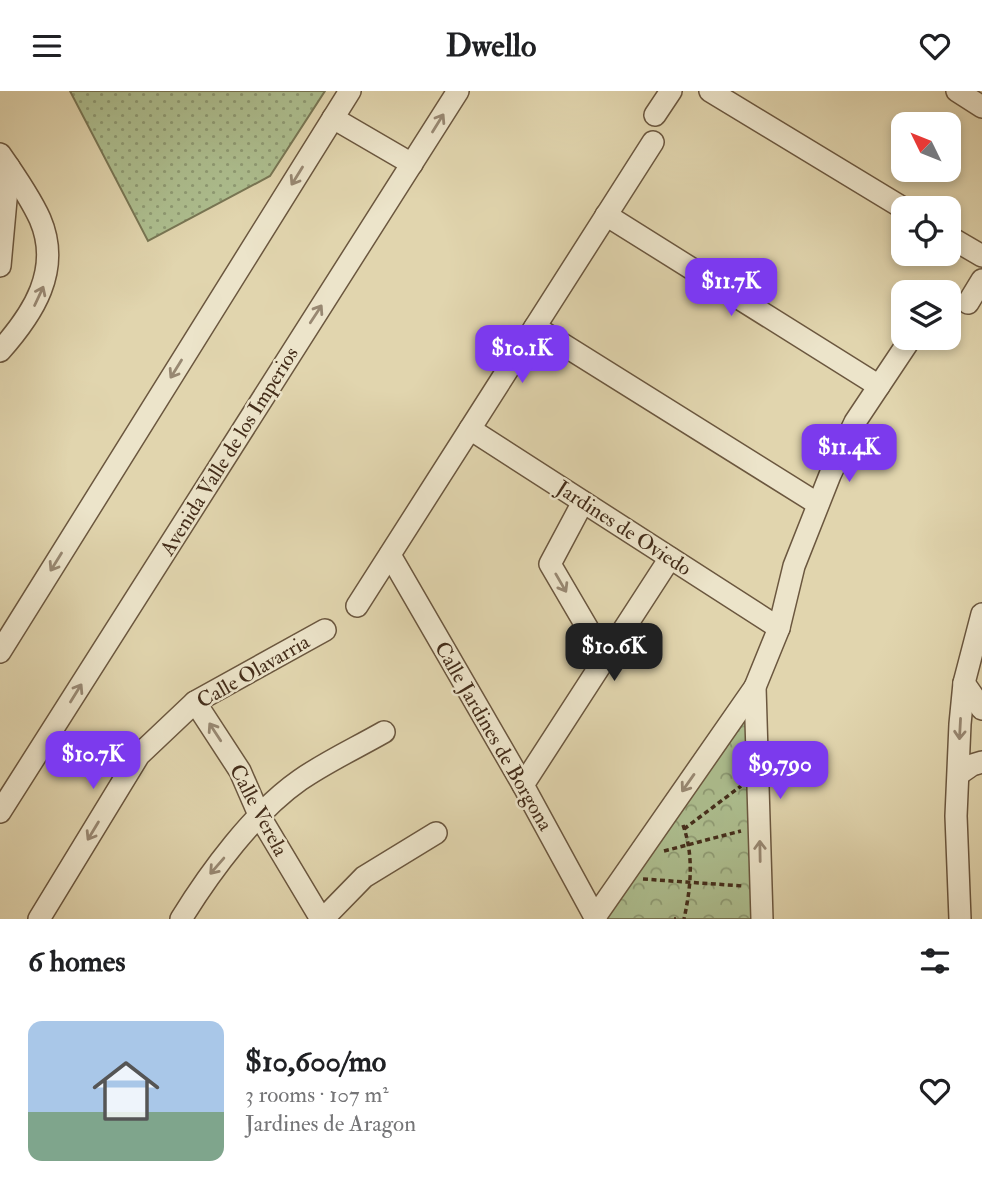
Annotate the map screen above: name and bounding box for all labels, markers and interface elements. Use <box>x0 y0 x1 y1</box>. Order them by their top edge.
text: Dwello <box>446 26 536 66</box>
icon: menu <box>28 27 66 65</box>
icon: heart <box>916 27 954 65</box>
north arrow <box>891 112 961 182</box>
map controls <box>891 112 961 350</box>
one-way arrow <box>432 113 446 133</box>
one-way arrow <box>289 166 303 186</box>
button: locate <box>891 196 961 266</box>
pin: $11.7K <box>674 259 788 318</box>
text: $11.7K <box>701 266 761 295</box>
button: layers <box>891 280 961 350</box>
one-way arrow <box>33 285 46 306</box>
one-way arrow <box>310 305 324 325</box>
pin: $10.1K <box>465 325 579 385</box>
text: $10.1K <box>491 333 553 362</box>
street label: Avenida Valle de los Imperios <box>154 342 305 561</box>
one-way arrow <box>169 359 183 379</box>
pin: $11.4K <box>792 425 906 484</box>
text: $11.4K <box>818 432 880 461</box>
street label: Jardines de Oviedo <box>550 474 696 582</box>
one-way arrow <box>48 552 62 572</box>
one-way arrow <box>554 573 568 593</box>
pin: $10.6K <box>557 623 671 683</box>
street label: Calle Olavarria <box>192 628 315 715</box>
text: $10.6K <box>581 631 647 660</box>
street label: Calle Jardines de Borgona <box>428 637 559 836</box>
one-way arrow <box>69 683 83 703</box>
one-way arrow <box>954 717 967 740</box>
one-way arrow <box>207 723 222 742</box>
pin: $10.7K <box>36 731 150 791</box>
text: $10.7K <box>61 739 125 768</box>
pin: $9,790 <box>723 741 837 801</box>
text: $9,790 <box>748 749 812 778</box>
street label: Calle Verela <box>223 760 294 861</box>
one-way arrow <box>681 773 695 792</box>
one-way arrow <box>86 821 100 841</box>
one-way arrow <box>753 840 766 863</box>
one-way arrow <box>210 856 225 874</box>
icon: filters <box>916 942 954 980</box>
text: 6 homes <box>28 943 126 980</box>
text: $10,600/mo <box>245 1043 386 1080</box>
icon: home <box>84 1049 168 1133</box>
icon: heart <box>916 1072 954 1110</box>
text: 3 rooms · 107 m² <box>245 1080 389 1109</box>
text: Jardines de Aragon <box>245 1109 416 1138</box>

